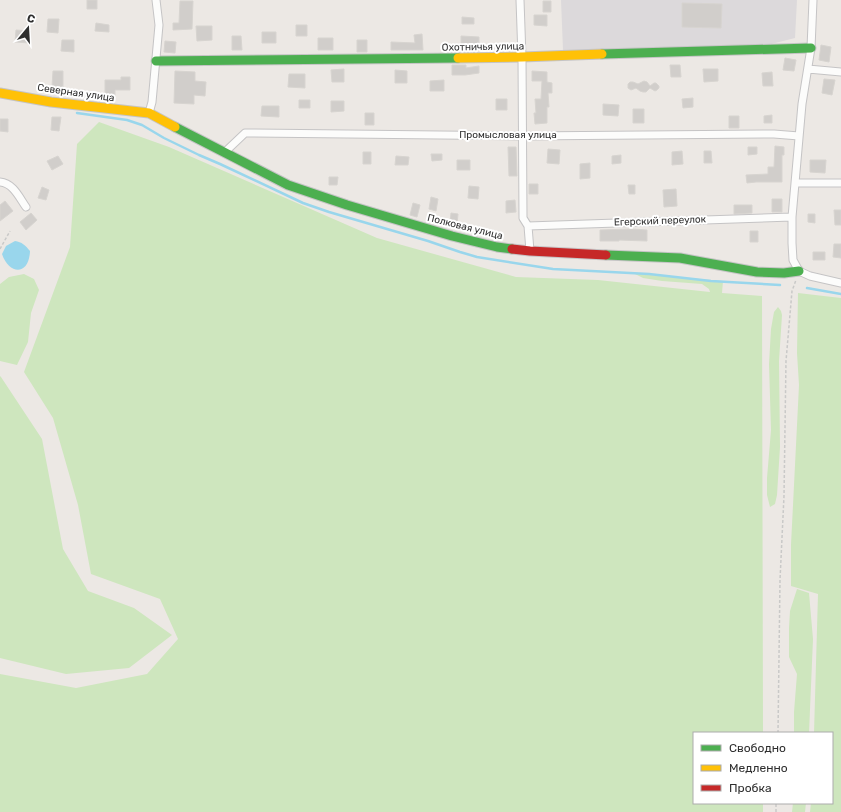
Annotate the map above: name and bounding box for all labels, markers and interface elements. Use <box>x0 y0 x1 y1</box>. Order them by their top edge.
north arrow <box>8 8 48 48</box>
text: С <box>25 12 37 26</box>
street label: Охотничья улица <box>442 40 524 54</box>
street label: Северная улица <box>37 82 115 104</box>
street label: Промысловая улица <box>459 129 557 141</box>
street label: Полковая улица <box>426 212 504 242</box>
street label: Егерский переулок <box>614 213 707 229</box>
legend <box>693 732 833 804</box>
text: Свободно <box>729 741 786 755</box>
text: Медленно <box>729 761 788 775</box>
text: Пробка <box>729 781 772 795</box>

